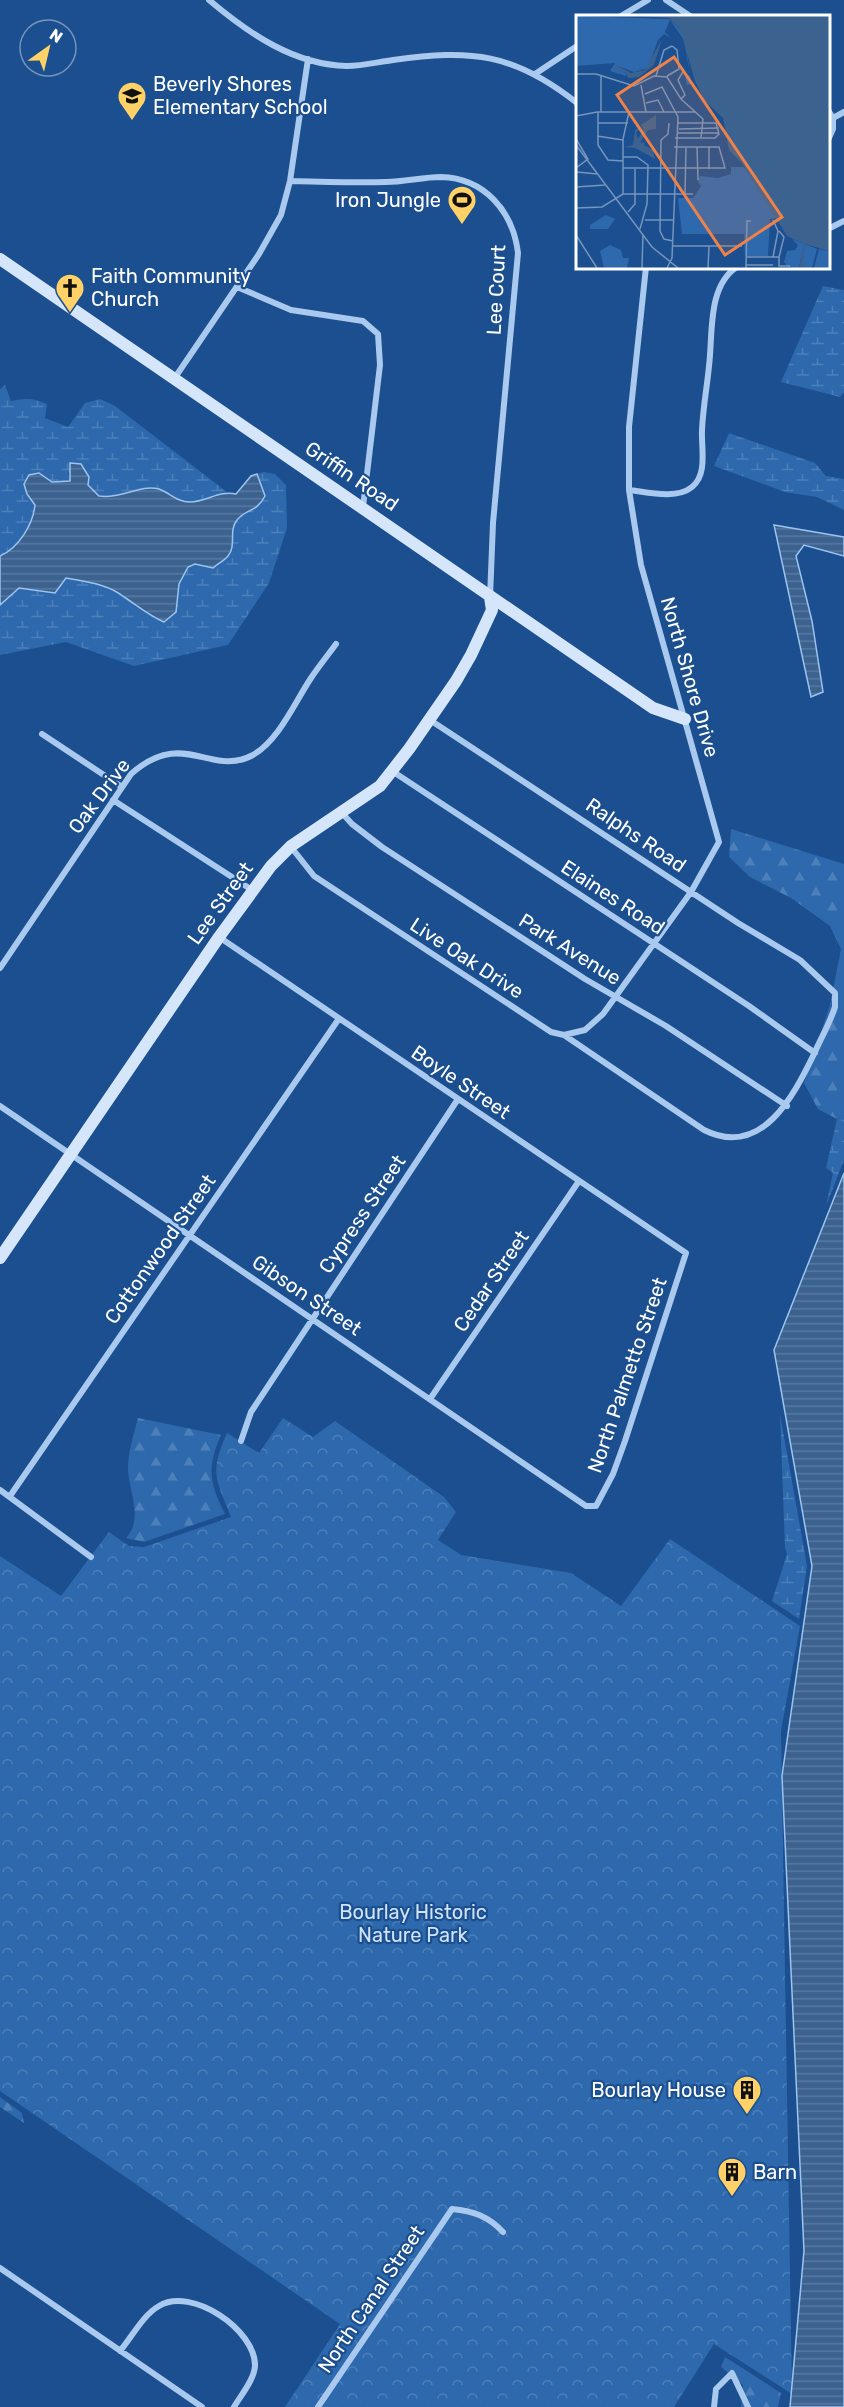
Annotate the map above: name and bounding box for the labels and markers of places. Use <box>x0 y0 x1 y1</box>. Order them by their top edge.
place label: Beverly Shores Elementary School <box>153 72 328 119</box>
school or university icon: Beverly Shores Elementary School <box>116 80 148 122</box>
sports icon: Iron Jungle <box>446 184 478 226</box>
place label: Iron Jungle <box>335 188 441 212</box>
place label: Faith Community Church <box>91 264 251 311</box>
church icon: Faith Community Church <box>54 272 86 314</box>
building icon: Bourlay House <box>731 2074 763 2116</box>
place label: Bourlay House <box>591 2078 726 2102</box>
building icon: Barn <box>716 2156 748 2198</box>
place label: Barn <box>753 2160 797 2184</box>

